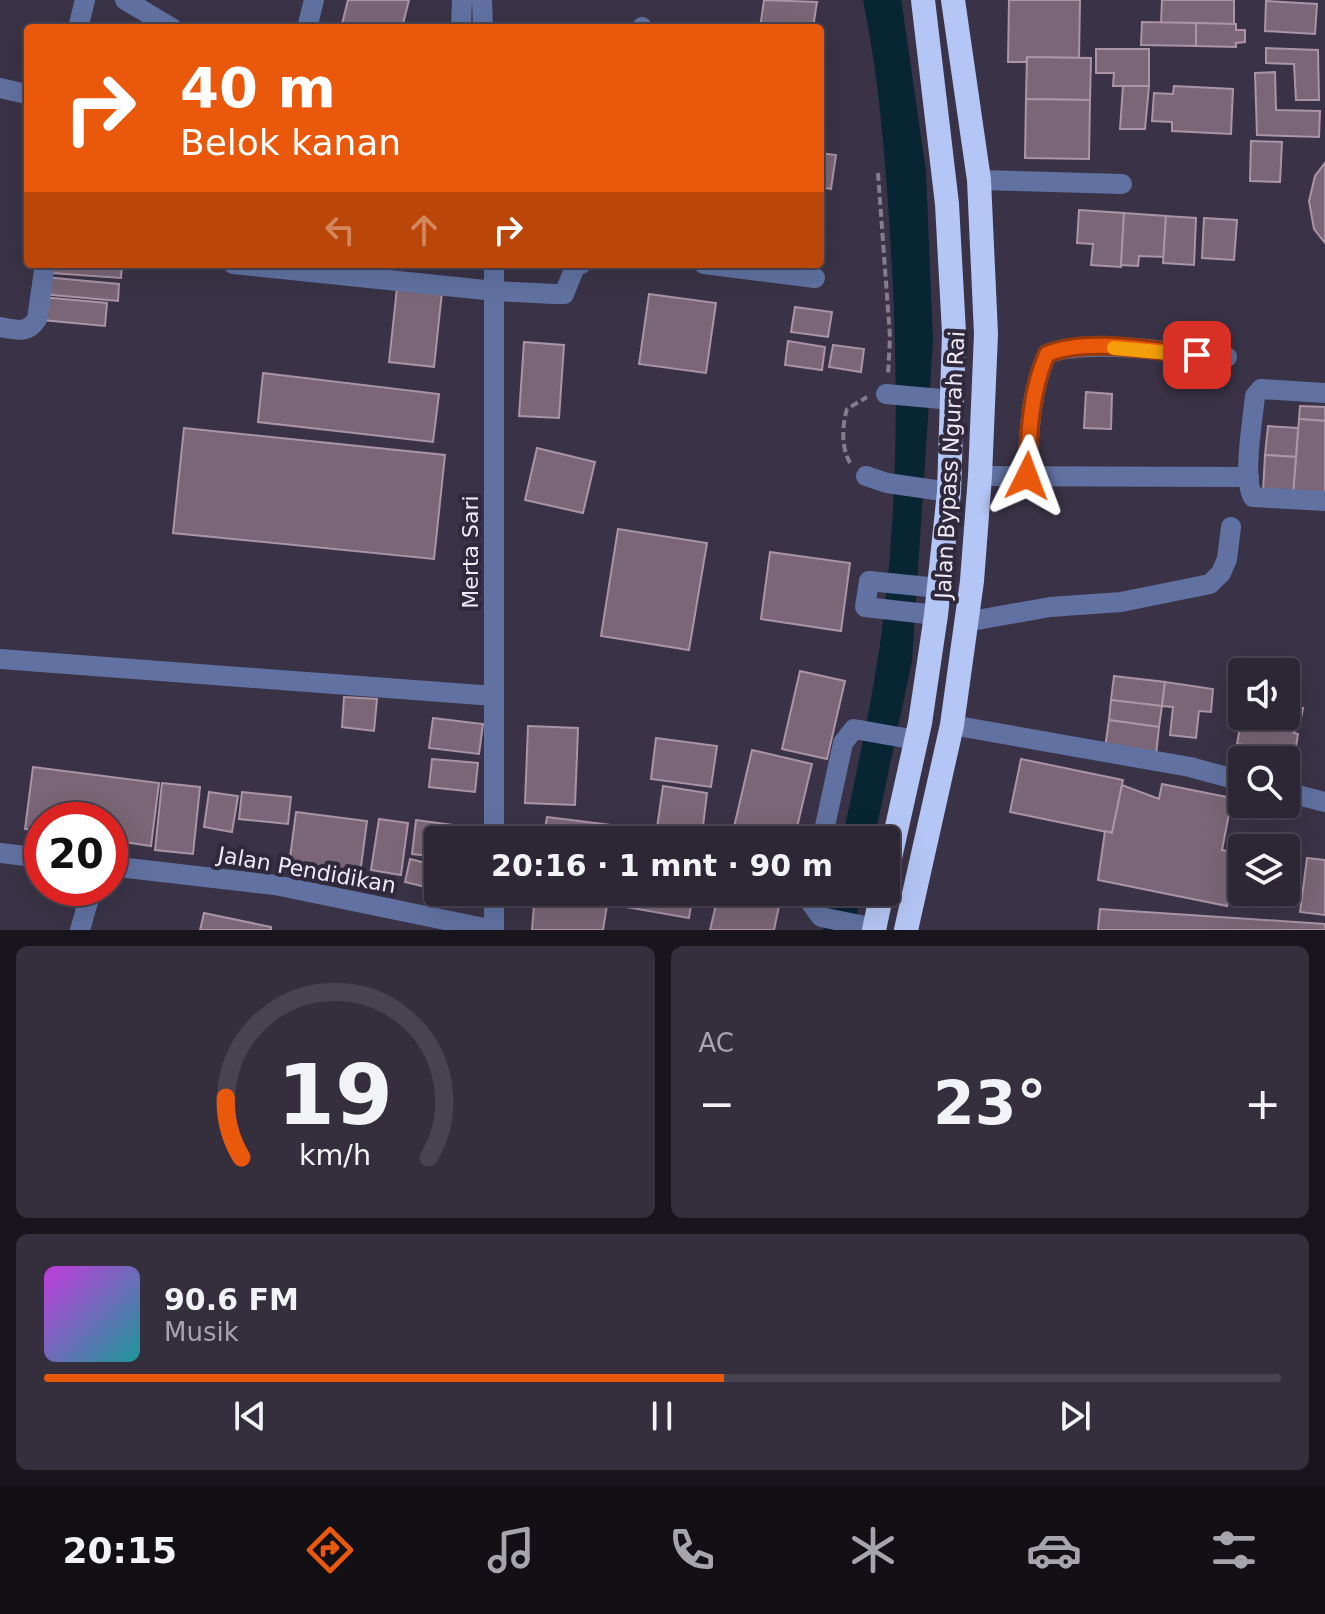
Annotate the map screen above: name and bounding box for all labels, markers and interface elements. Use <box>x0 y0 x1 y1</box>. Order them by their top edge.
text: 40 m <box>180 55 336 120</box>
icon: right <box>48 56 152 160</box>
text: Belok kanan <box>180 122 401 163</box>
icon: left <box>318 208 362 252</box>
icon: ahead <box>402 208 446 252</box>
icon: right <box>486 208 530 252</box>
pin <box>1163 321 1231 389</box>
street label: Jalan Bypass Ngurah Rai <box>930 330 970 602</box>
icon: arrive <box>1175 333 1219 377</box>
position arrow <box>985 434 1069 518</box>
street label: Merta Sari <box>458 495 483 609</box>
map controls <box>1228 658 1300 906</box>
button: sound <box>1228 658 1300 730</box>
button: search <box>1228 746 1300 818</box>
speed limit sign: 20 <box>24 802 128 906</box>
button: layers <box>1228 834 1300 906</box>
street label: Jalan Pendidikan <box>214 842 398 898</box>
text: 20:16 · 1 mnt · 90 m <box>491 848 833 883</box>
text: AC <box>699 1028 734 1058</box>
text: 19 <box>277 1047 393 1144</box>
text: 23° <box>933 1068 1047 1138</box>
text: − <box>699 1078 735 1129</box>
text: + <box>1244 1078 1281 1129</box>
text: km/h <box>299 1138 371 1172</box>
text: 90.6 FM <box>164 1282 299 1317</box>
text: Musik <box>164 1317 239 1347</box>
icon: previous <box>228 1394 272 1438</box>
icon: pause <box>640 1394 684 1438</box>
icon: next <box>1053 1394 1097 1438</box>
icon: directions <box>302 1522 358 1578</box>
icon: music <box>483 1522 539 1578</box>
icon: phone <box>664 1522 720 1578</box>
icon: climate <box>845 1522 901 1578</box>
icon: car <box>1026 1522 1082 1578</box>
icon: filters <box>1206 1522 1262 1578</box>
text: 20:15 <box>62 1530 177 1571</box>

